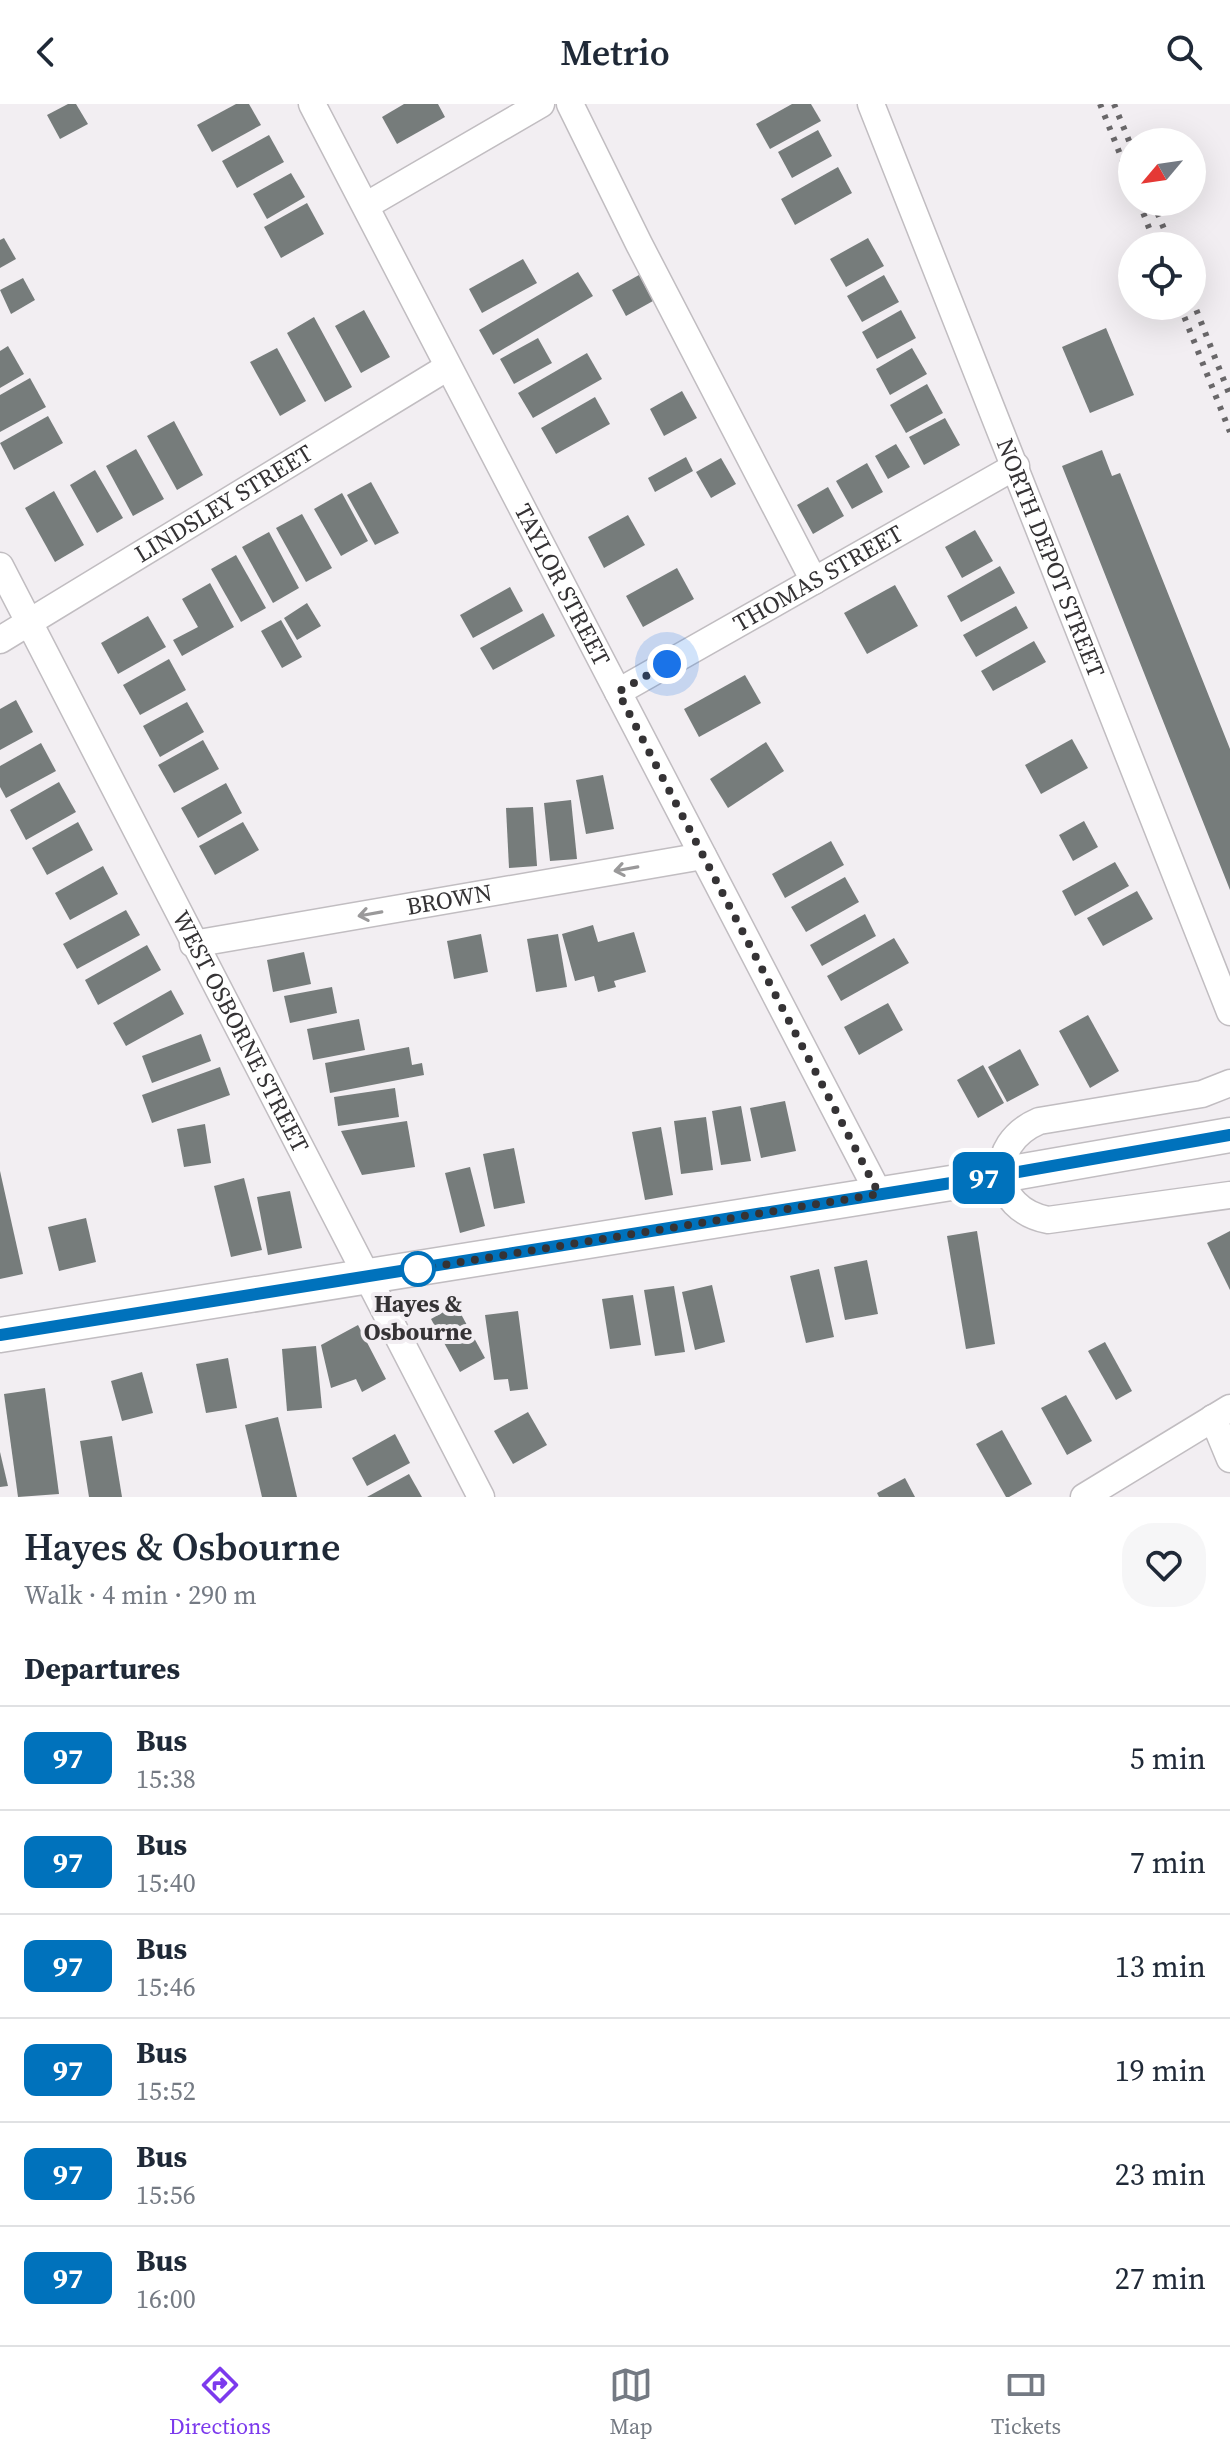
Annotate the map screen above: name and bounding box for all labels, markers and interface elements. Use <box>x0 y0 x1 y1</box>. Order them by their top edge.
text: Metrio <box>560 28 670 77</box>
icon: back <box>24 30 68 74</box>
icon: search <box>1162 30 1206 74</box>
north arrow <box>1118 128 1206 216</box>
map controls <box>1118 128 1206 320</box>
button: locate <box>1118 232 1206 320</box>
street label: NORTH DEPOT STREET <box>989 433 1113 682</box>
street label: LINDSLEY STREET <box>128 436 319 570</box>
street label: TAYLOR STREET <box>507 498 619 672</box>
street label: THOMAS STREET <box>727 516 909 639</box>
your location <box>647 644 687 684</box>
one-way arrow <box>614 862 639 877</box>
street label: BROWN <box>404 876 495 923</box>
street label: WEST OSBORNE STREET <box>165 905 317 1159</box>
one-way arrow <box>358 907 383 922</box>
line badge: 97 <box>948 1152 1020 1204</box>
text: 97 <box>969 1159 999 1197</box>
marker: Hayes & Osbourne <box>401 1252 435 1286</box>
place label: Hayes & Osbourne <box>364 1287 472 1348</box>
text: Hayes & Osbourne <box>24 1521 341 1573</box>
button: heart <box>1122 1523 1206 1607</box>
text: Walk · 4 min · 290 m <box>24 1577 257 1613</box>
text: Departures <box>24 1648 180 1689</box>
text: Bus <box>136 1720 187 1761</box>
text: 5 min <box>1130 1738 1206 1779</box>
text: 97 <box>53 1739 83 1777</box>
text: 15:38 <box>136 1761 196 1797</box>
text: Bus <box>136 1824 187 1865</box>
text: 7 min <box>1130 1842 1206 1883</box>
text: 97 <box>53 1843 83 1881</box>
text: 15:40 <box>136 1865 196 1901</box>
text: Bus <box>136 1928 187 1969</box>
text: 13 min <box>1115 1946 1206 1987</box>
text: 97 <box>53 1947 83 1985</box>
text: 15:46 <box>136 1969 196 2005</box>
text: Bus <box>136 2032 187 2073</box>
text: 19 min <box>1115 2050 1206 2091</box>
text: 97 <box>53 2051 83 2089</box>
text: 15:52 <box>136 2073 196 2109</box>
text: Bus <box>136 2136 187 2177</box>
text: 23 min <box>1115 2154 1206 2195</box>
text: 97 <box>53 2155 83 2193</box>
text: 15:56 <box>136 2177 196 2213</box>
text: Bus <box>136 2240 187 2281</box>
text: 27 min <box>1115 2258 1206 2299</box>
text: 97 <box>53 2259 83 2297</box>
text: 16:00 <box>136 2281 196 2317</box>
tab: Directions <box>169 2363 271 2441</box>
tab: Map <box>609 2363 653 2441</box>
tab: Tickets <box>991 2363 1061 2441</box>

